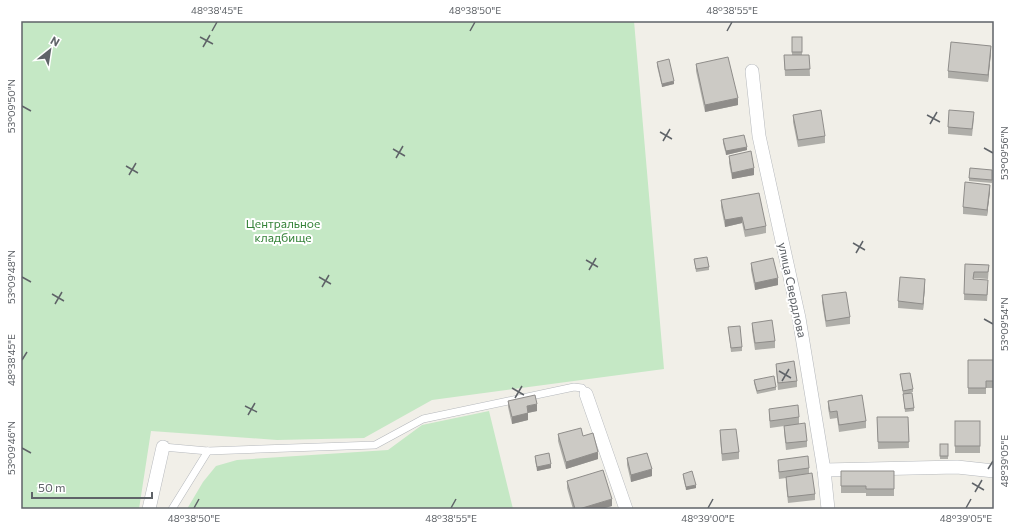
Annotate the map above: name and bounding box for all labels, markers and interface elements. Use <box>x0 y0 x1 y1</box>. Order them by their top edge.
text: 48°38'45"E <box>191 4 243 16</box>
text: 48°38'50"E <box>449 4 501 16</box>
text: 48°38'55"E <box>706 4 758 16</box>
north arrow <box>30 30 70 70</box>
text: N <box>48 33 62 49</box>
text: 53°09'50"N <box>5 79 17 133</box>
text: 53°09'56"N <box>998 126 1010 180</box>
park label: Центральное кладбище <box>246 216 320 244</box>
street label: улица Свердлова <box>776 241 810 339</box>
text: 53°09'48"N <box>5 250 17 304</box>
text: 53°09'54"N <box>998 297 1010 351</box>
text: 48°38'45"E <box>5 334 17 386</box>
text: 53°09'46"N <box>5 421 17 475</box>
text: 48°39'05"E <box>998 435 1010 487</box>
scale bar <box>32 474 152 500</box>
text: 50 m <box>38 480 66 494</box>
text: 48°38'50"E <box>168 512 220 524</box>
text: 48°38'55"E <box>425 512 477 524</box>
text: 48°39'00"E <box>681 512 735 524</box>
text: 48°39'05"E <box>940 512 992 524</box>

